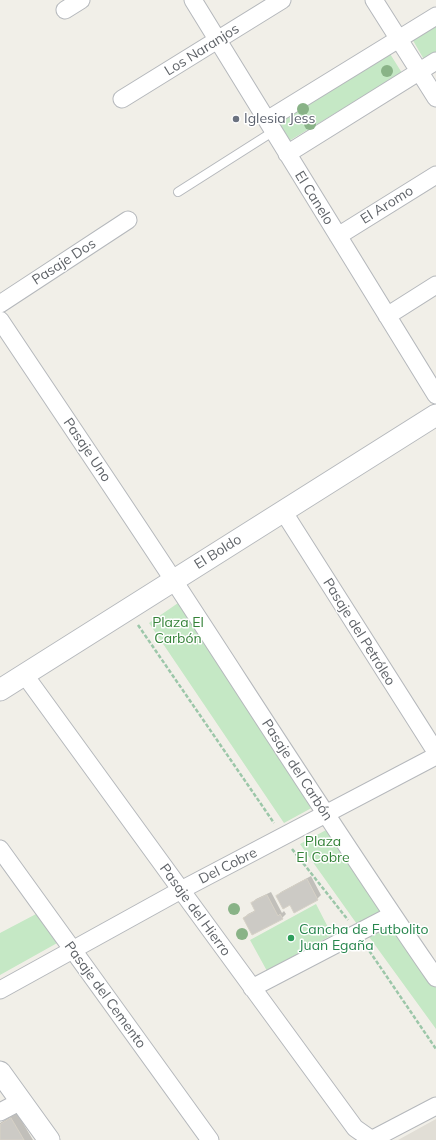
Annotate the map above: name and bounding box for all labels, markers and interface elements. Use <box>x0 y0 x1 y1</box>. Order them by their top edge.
street label: Los Naranjos <box>162 20 242 80</box>
place label: Iglesia Jess <box>244 111 315 127</box>
marker: Iglesia Jess <box>231 114 241 124</box>
street label: El Canelo <box>291 168 337 228</box>
street label: El Aromo <box>358 182 416 228</box>
street label: Pasaje Dos <box>29 235 99 289</box>
street label: Pasaje Uno <box>59 415 115 485</box>
street label: El Boldo <box>191 531 245 573</box>
street label: Pasaje del Petróleo <box>319 575 399 689</box>
park label: Plaza El Carbón <box>152 615 204 648</box>
street label: Pasaje del Carbón <box>258 716 336 824</box>
park label: Plaza El Cobre <box>296 834 350 866</box>
street label: Del Cobre <box>196 844 260 888</box>
street label: Pasaje del Hierro <box>156 861 234 959</box>
place label: Cancha de Futbolito Juan Egaña <box>299 922 428 954</box>
marker: Cancha de Futbolito Juan Egaña <box>286 933 296 943</box>
street label: Pasaje del Cemento <box>61 938 149 1052</box>

